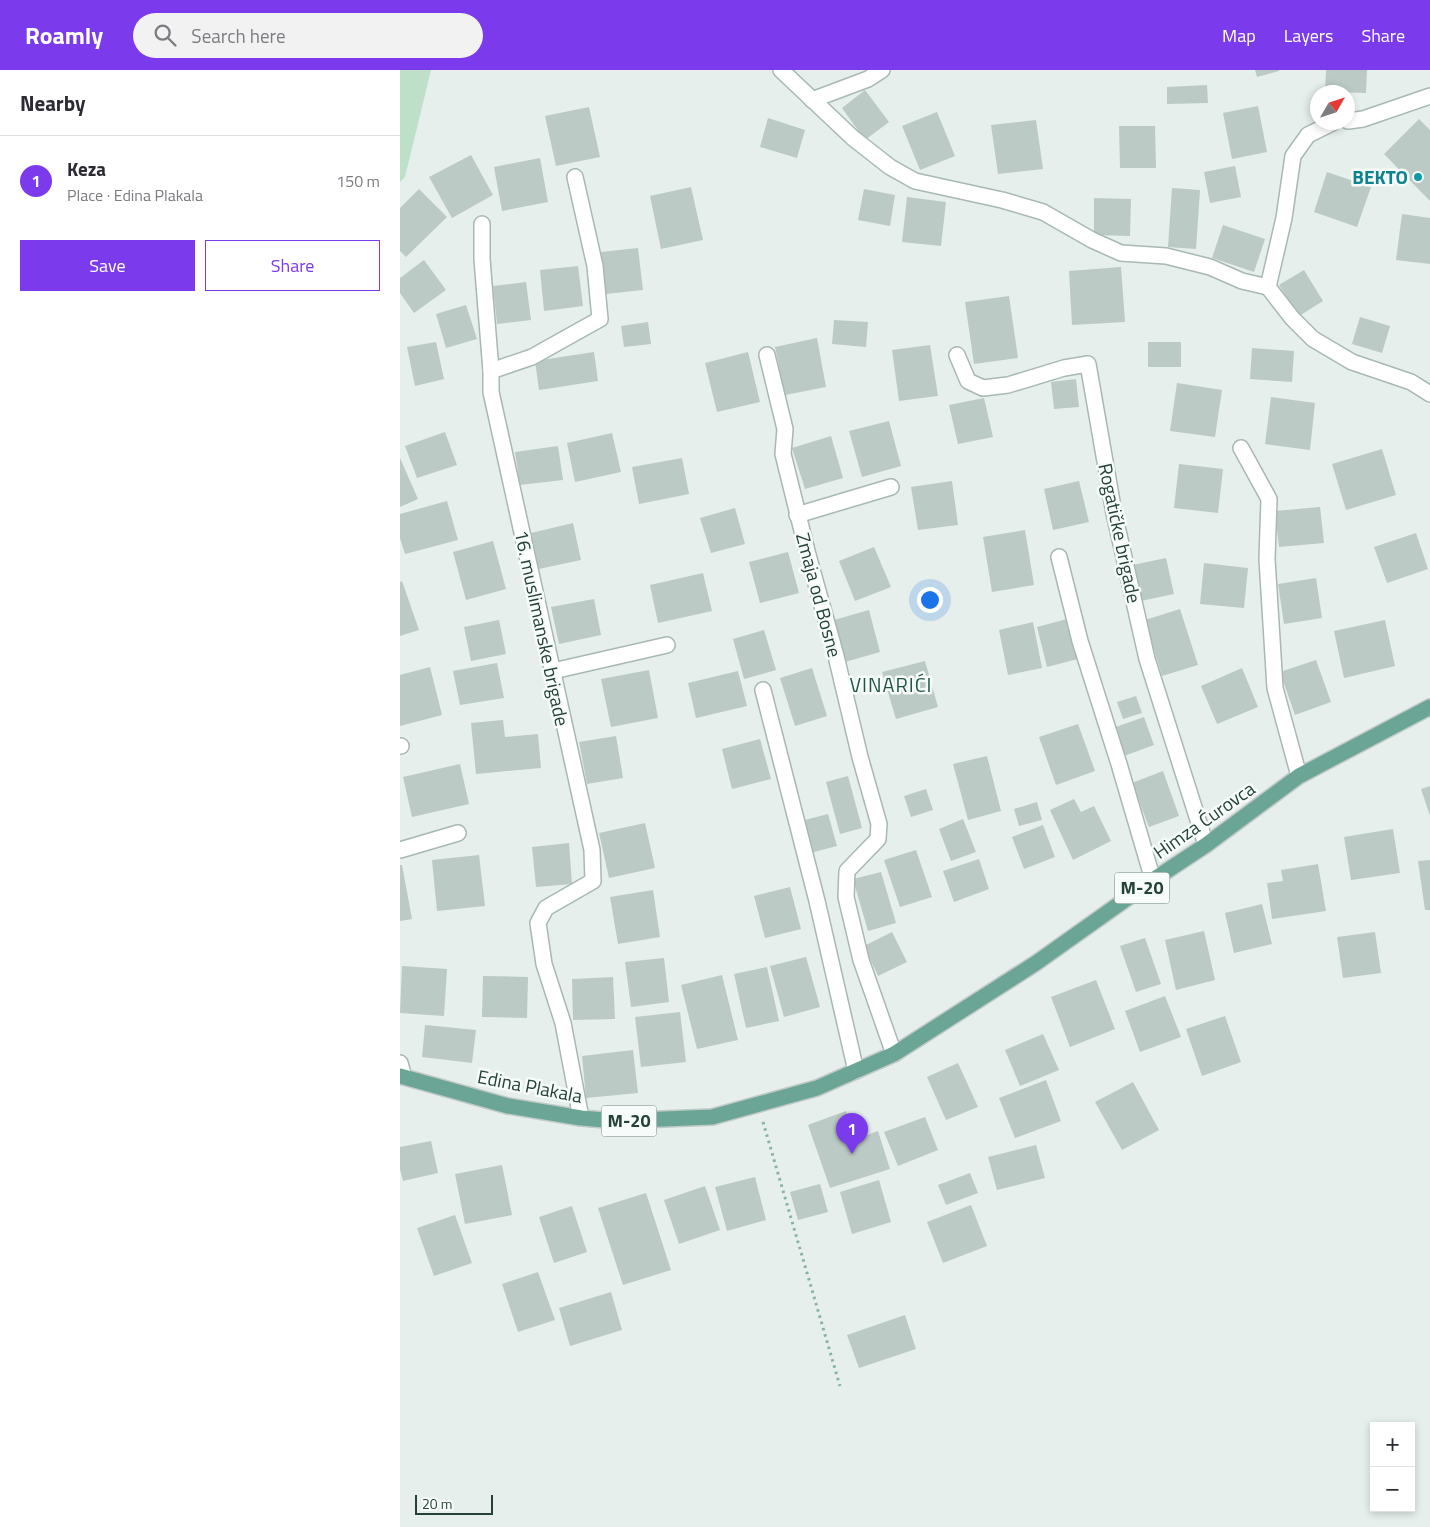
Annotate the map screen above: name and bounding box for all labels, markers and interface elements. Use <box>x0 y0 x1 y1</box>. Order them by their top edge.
search box <box>133 13 483 58</box>
text: Roamly <box>25 17 103 53</box>
icon: search <box>151 21 179 49</box>
text: Search here <box>191 21 286 50</box>
text: Map <box>1222 22 1256 49</box>
text: Layers <box>1284 22 1333 49</box>
text: Share <box>1361 22 1405 49</box>
north arrow <box>1310 85 1355 130</box>
text: Nearby <box>20 87 85 119</box>
text: Keza <box>67 154 106 183</box>
place label: BEKTO <box>1352 162 1408 191</box>
text: 1 <box>32 169 40 193</box>
text: 150 m <box>336 169 380 193</box>
marker: BEKTO <box>1412 171 1424 183</box>
text: Place · Edina Plakala <box>67 183 203 207</box>
button: Save <box>20 240 195 291</box>
button: Share <box>205 240 380 291</box>
street label: Rogatičke brigade <box>1092 460 1149 605</box>
street label: 16. muslimanske brigade <box>508 527 577 729</box>
street label: Zmaja od Bosne <box>789 529 850 660</box>
your location <box>917 587 943 613</box>
district label: VINARIĆI <box>849 669 933 700</box>
street label: Himza Ćurovca <box>1147 773 1261 865</box>
road number: M-20 <box>1114 872 1170 904</box>
street label: Edina Plakala <box>475 1061 585 1110</box>
road number: M-20 <box>602 1106 656 1136</box>
pin: 1 <box>836 1113 868 1154</box>
map controls <box>1370 1422 1415 1512</box>
button: + <box>1370 1422 1415 1467</box>
button: − <box>1370 1467 1415 1512</box>
scale bar <box>415 1492 492 1515</box>
text: 20 m <box>422 1493 452 1514</box>

